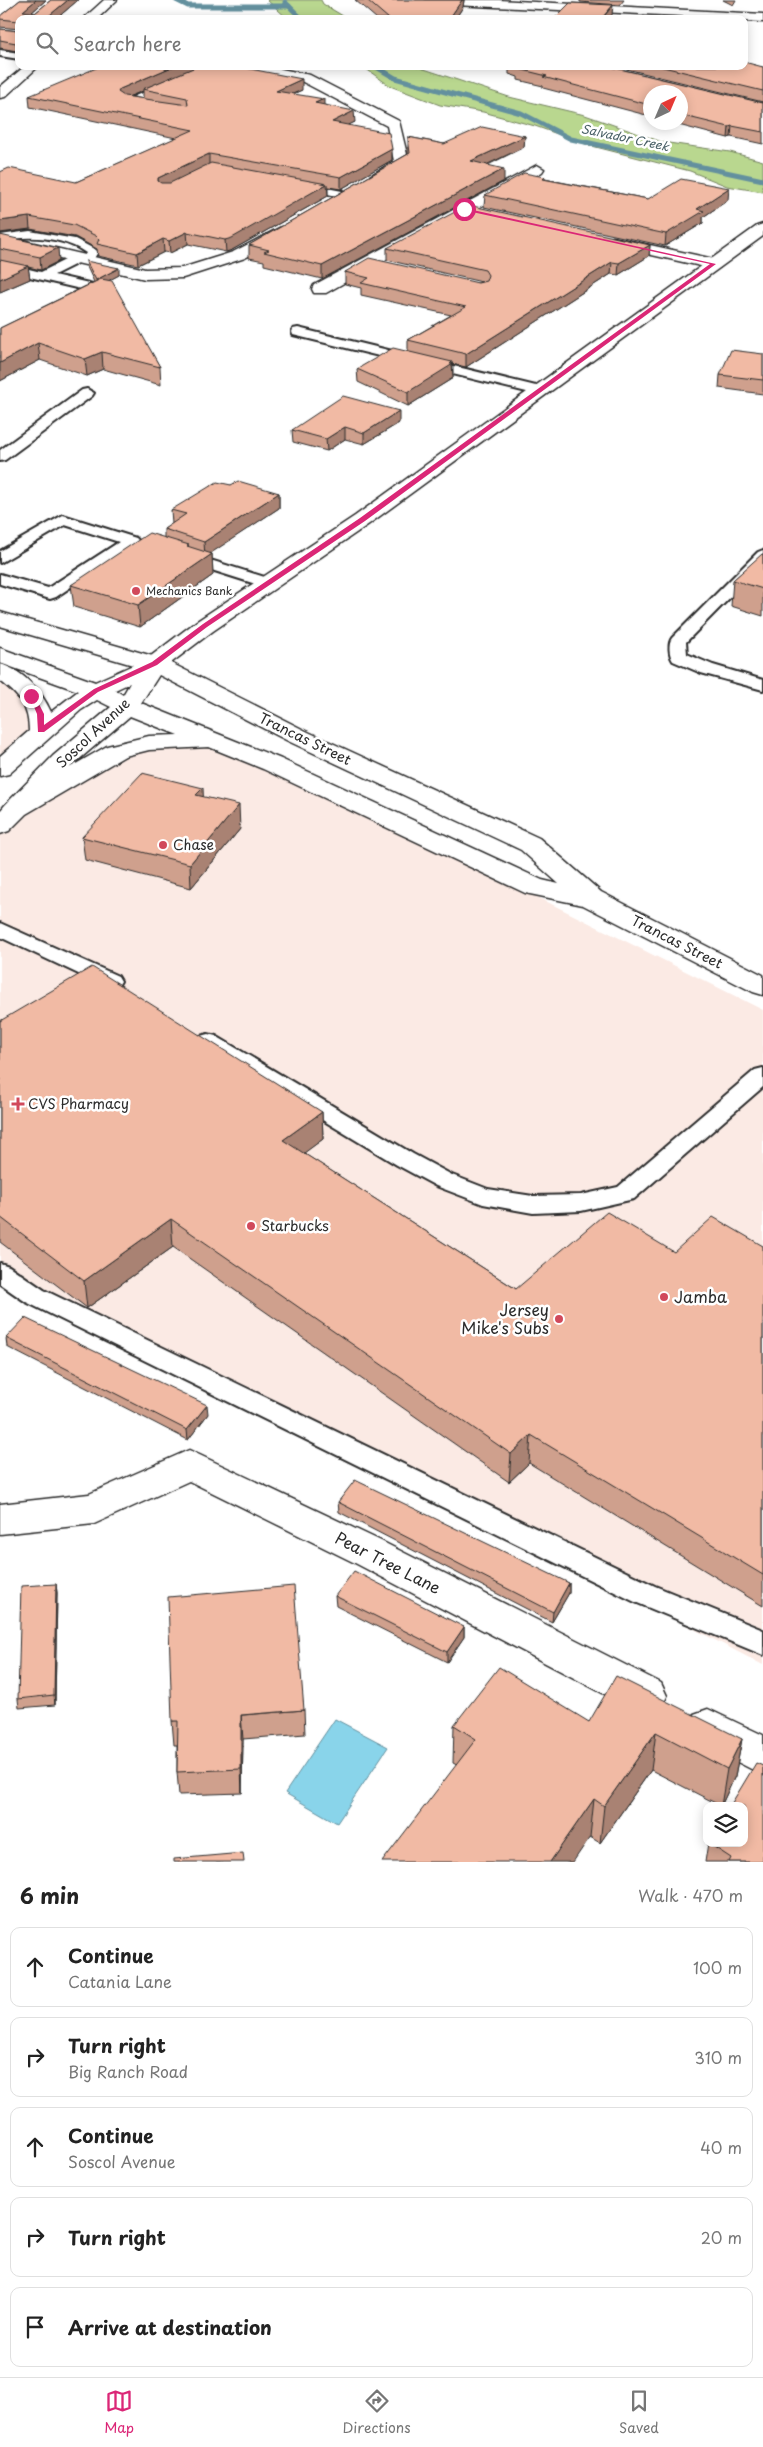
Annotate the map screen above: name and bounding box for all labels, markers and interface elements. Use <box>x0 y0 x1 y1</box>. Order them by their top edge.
search box <box>15 15 748 70</box>
icon: search <box>33 29 61 57</box>
text: Search here <box>73 29 182 57</box>
north arrow <box>643 85 688 130</box>
water label: Salvador Creek <box>580 119 671 155</box>
route start <box>453 198 476 221</box>
place label: Mechanics Bank <box>146 582 233 599</box>
marker: Mechanics Bank <box>130 585 142 597</box>
route end <box>20 685 43 708</box>
street label: Soscol Avenue <box>51 693 134 772</box>
street label: Trancas Street <box>256 707 355 770</box>
place label: Chase <box>173 834 214 855</box>
marker: Chase <box>157 839 169 851</box>
street label: Trancas Street <box>628 909 727 974</box>
place label: CVS Pharmacy <box>28 1093 129 1114</box>
marker: CVS Pharmacy <box>12 1098 24 1110</box>
place label: Starbucks <box>261 1215 329 1236</box>
marker: Starbucks <box>245 1220 257 1232</box>
place label: Jamba <box>674 1284 727 1308</box>
marker: Jamba <box>658 1291 670 1303</box>
place label: Jersey Mike's Subs <box>461 1297 549 1339</box>
marker: Jersey Mike's Subs <box>553 1313 565 1325</box>
street label: Pear Tree Lane <box>331 1525 445 1599</box>
map controls <box>703 1802 748 1847</box>
button: layers <box>703 1802 748 1847</box>
text: 6 min <box>20 1879 79 1911</box>
text: Walk · 470 m <box>638 1883 743 1907</box>
text: Continue <box>68 1941 154 1969</box>
icon: ahead <box>21 1953 49 1981</box>
text: 100 m <box>693 1955 742 1979</box>
text: Catania Lane <box>68 1969 172 1993</box>
text: Turn right <box>68 2031 166 2059</box>
icon: right <box>21 2043 49 2071</box>
text: 310 m <box>694 2045 742 2069</box>
text: Big Ranch Road <box>68 2059 188 2083</box>
text: Continue <box>68 2121 154 2149</box>
icon: ahead <box>21 2133 49 2161</box>
text: 40 m <box>700 2135 742 2159</box>
text: Soscol Avenue <box>68 2149 175 2173</box>
icon: right <box>21 2223 49 2251</box>
text: Turn right <box>68 2223 166 2251</box>
text: 20 m <box>701 2225 742 2249</box>
icon: arrive <box>21 2313 49 2341</box>
text: Arrive at destination <box>68 2313 272 2341</box>
tab: Map <box>104 2387 134 2438</box>
tab: Directions <box>343 2387 411 2438</box>
tab: Saved <box>619 2387 659 2438</box>

